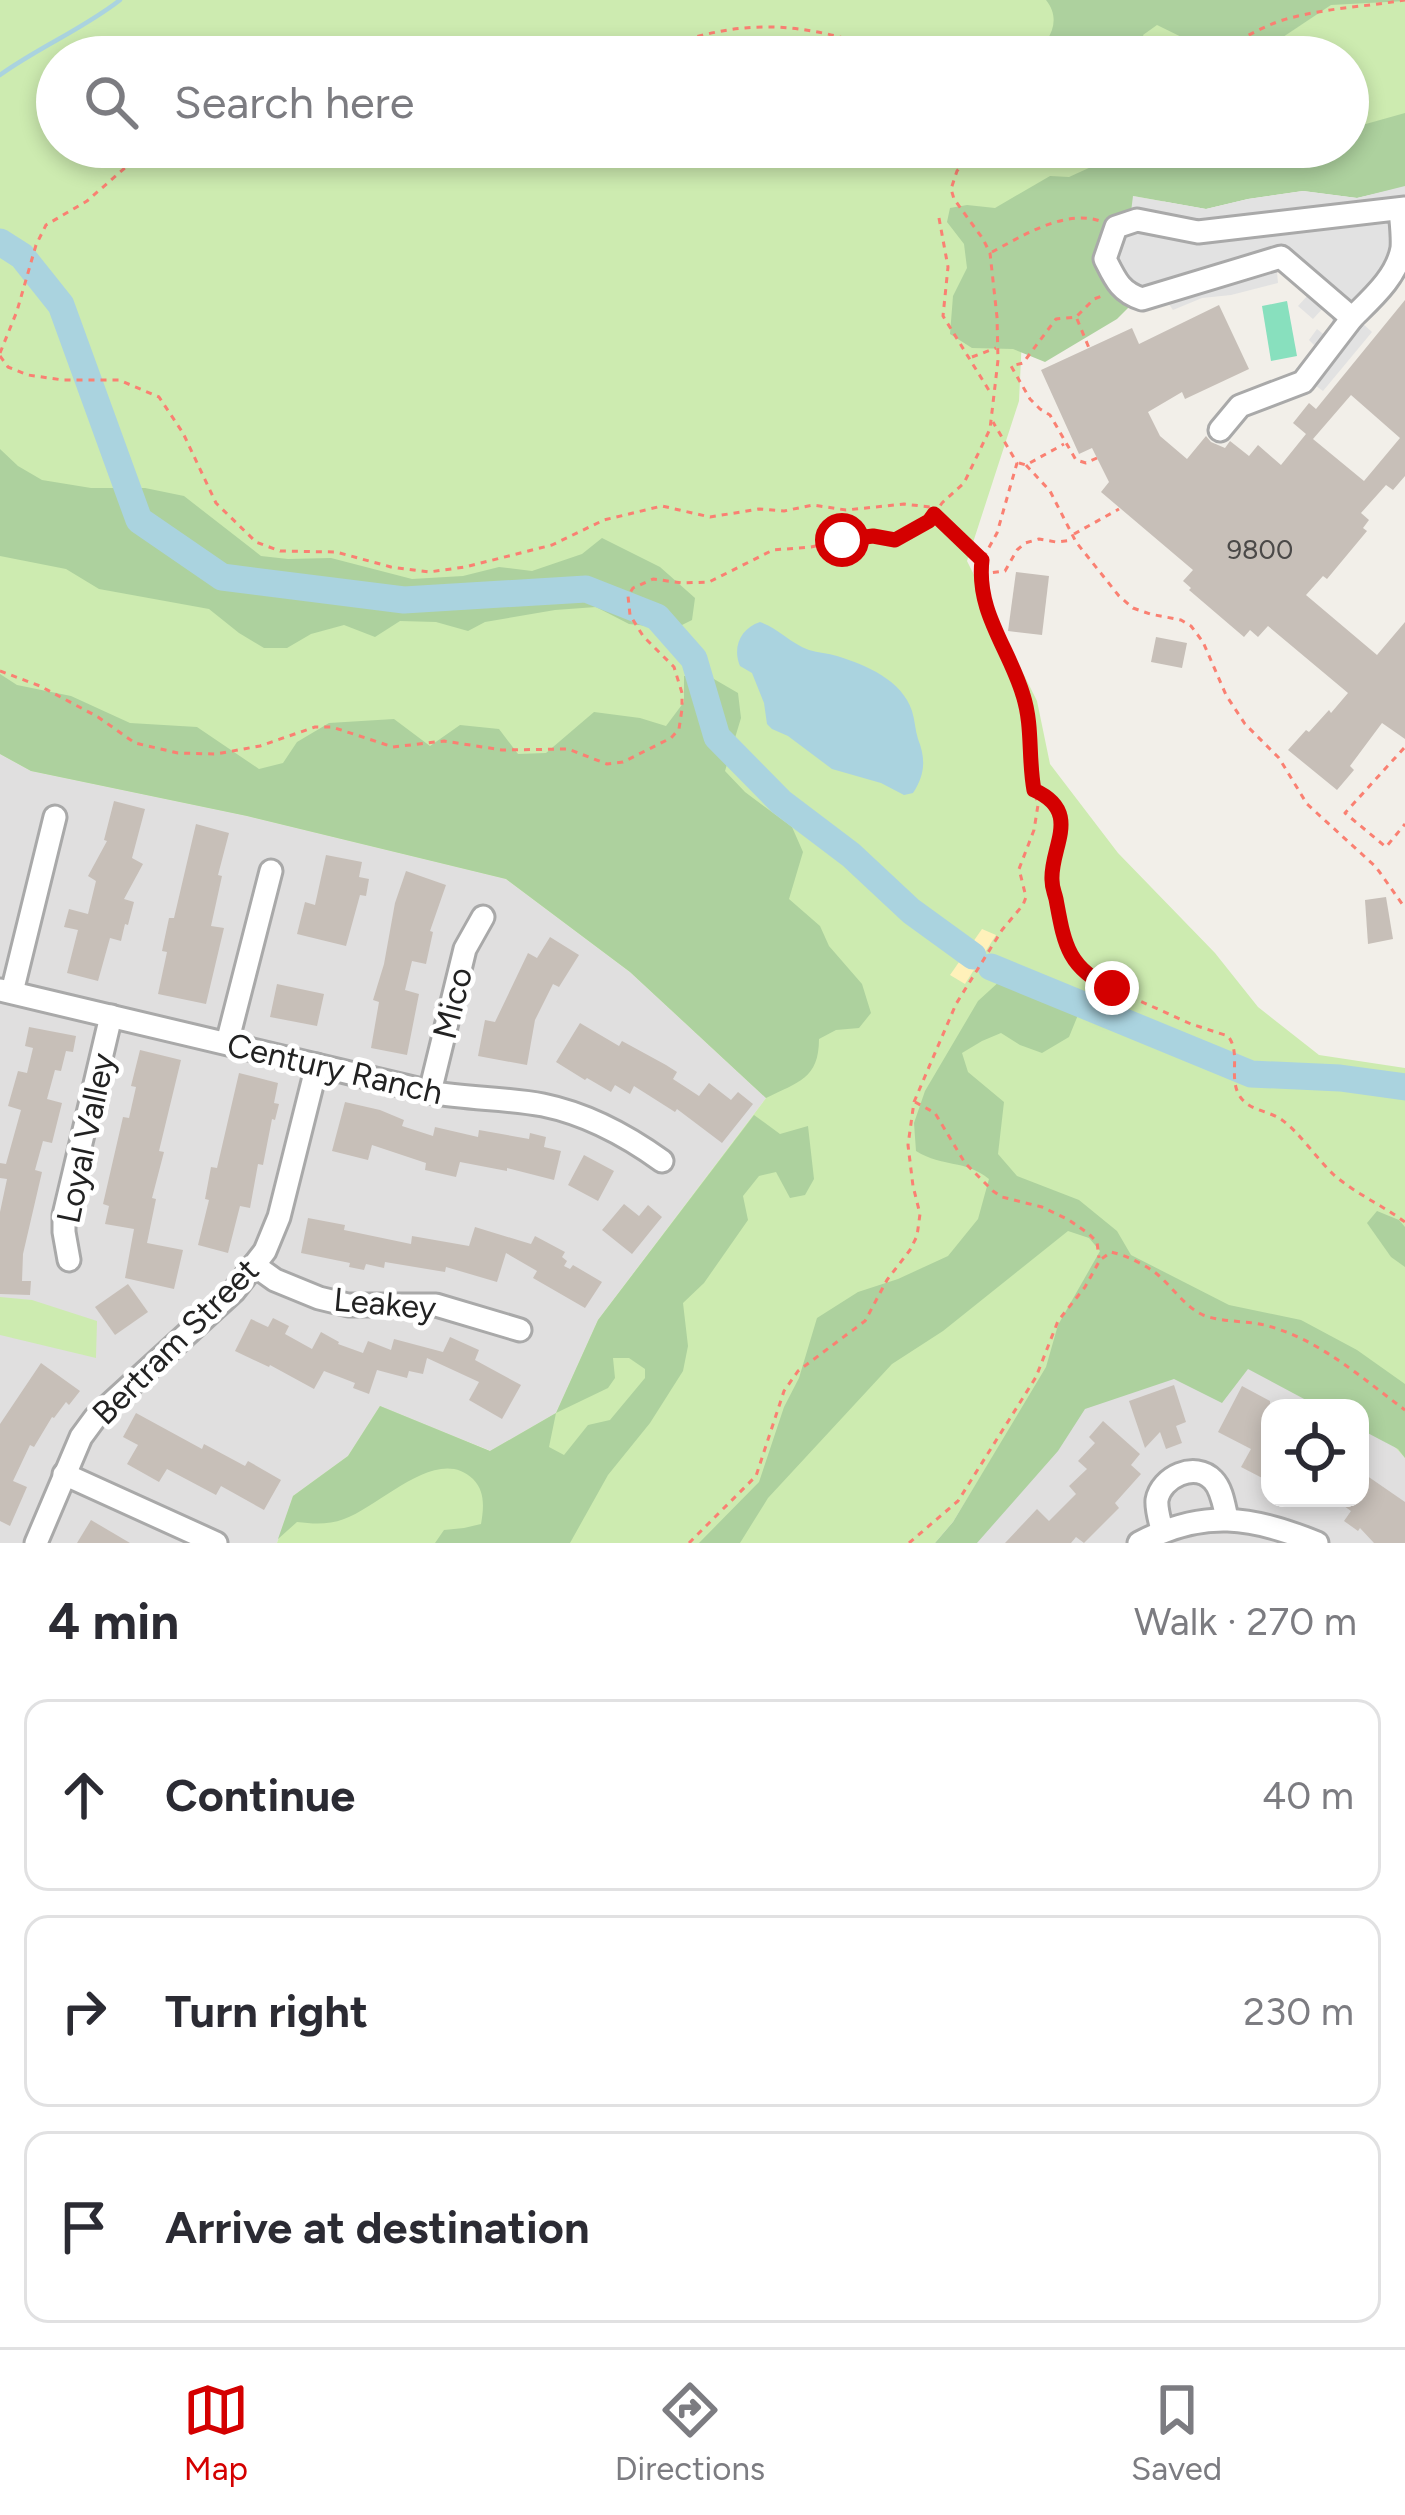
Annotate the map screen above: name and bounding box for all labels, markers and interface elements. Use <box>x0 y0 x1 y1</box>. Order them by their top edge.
search box <box>36 36 1369 168</box>
icon: search <box>78 69 144 135</box>
text: Search here <box>174 75 414 129</box>
route start <box>815 513 869 567</box>
house number: 9800 <box>1227 533 1293 566</box>
route end <box>1085 961 1139 1015</box>
street label: Mico <box>425 963 480 1043</box>
street label: Century Ranch <box>223 1025 446 1112</box>
street label: Loyal Valley <box>48 1049 123 1227</box>
street label: Bertram Street <box>84 1250 266 1432</box>
street label: Leakey <box>332 1280 438 1327</box>
map controls <box>1261 1399 1369 1507</box>
button: locate <box>1261 1399 1369 1507</box>
text: 4 min <box>48 1591 179 1652</box>
text: Walk · 270 m <box>1134 1598 1357 1645</box>
icon: ahead <box>51 1762 117 1828</box>
text: Continue <box>165 1768 355 1822</box>
text: 40 m <box>1262 1772 1354 1819</box>
icon: right <box>51 1978 117 2044</box>
text: Turn right <box>165 1984 368 2038</box>
text: 230 m <box>1243 1988 1354 2035</box>
icon: arrive <box>51 2194 117 2260</box>
text: Arrive at destination <box>165 2200 589 2254</box>
tab: Map <box>183 2377 249 2488</box>
tab: Directions <box>615 2377 765 2488</box>
tab: Saved <box>1131 2377 1222 2488</box>

